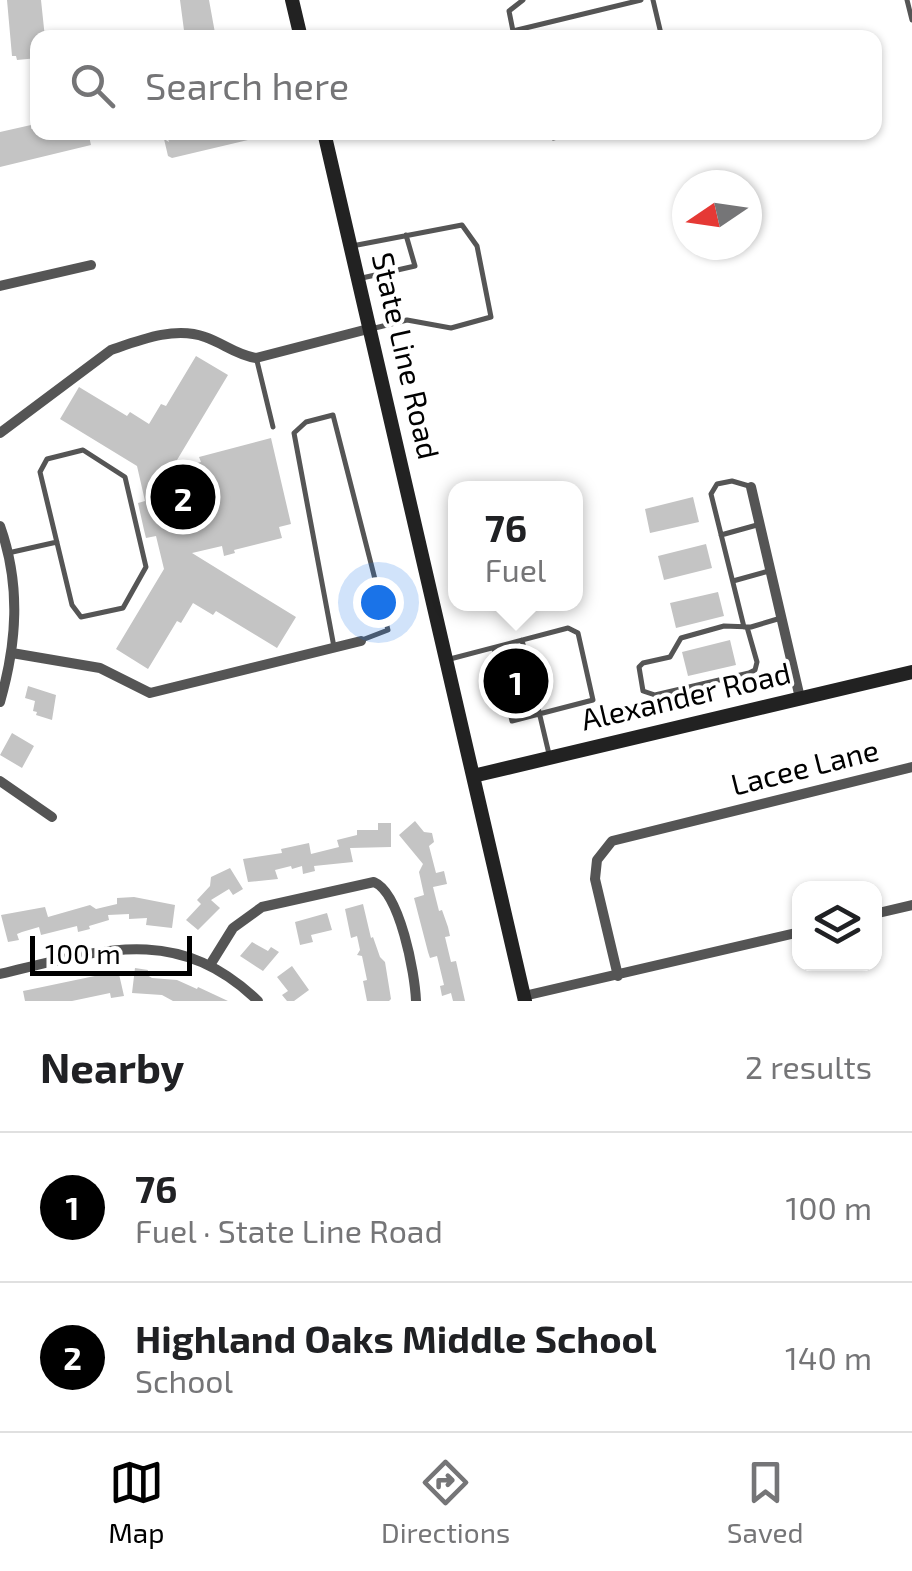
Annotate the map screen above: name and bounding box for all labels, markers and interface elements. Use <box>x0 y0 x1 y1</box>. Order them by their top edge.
search box <box>30 30 882 140</box>
icon: search <box>65 58 120 113</box>
text: Search here <box>145 62 349 108</box>
north arrow <box>672 170 762 260</box>
street label: State Line Road <box>366 249 448 462</box>
pin: 2 <box>150 460 216 534</box>
popup <box>448 481 583 611</box>
text: 76 <box>485 504 527 550</box>
text: Fuel <box>485 550 546 588</box>
your location <box>353 577 404 628</box>
pin: 1 <box>484 644 548 718</box>
street label: Alexander Road <box>577 653 794 737</box>
street label: Lacee Lane <box>727 730 882 802</box>
map controls <box>792 881 882 971</box>
button: layers <box>792 881 882 971</box>
scale bar <box>30 931 192 976</box>
text: 100 m <box>45 936 121 970</box>
text: Nearby <box>40 1041 184 1091</box>
text: 2 results <box>745 1047 872 1085</box>
text: 76 <box>135 1165 177 1211</box>
text: 1 <box>66 1188 79 1226</box>
text: 100 m <box>786 1188 872 1226</box>
text: Fuel · State Line Road <box>135 1211 443 1249</box>
text: Highland Oaks Middle School <box>135 1315 656 1361</box>
text: 2 <box>63 1338 82 1376</box>
text: 140 m <box>785 1338 872 1376</box>
text: School <box>135 1361 233 1399</box>
tab: Map <box>108 1455 164 1549</box>
tab: Directions <box>381 1455 510 1549</box>
tab: Saved <box>727 1455 804 1549</box>

